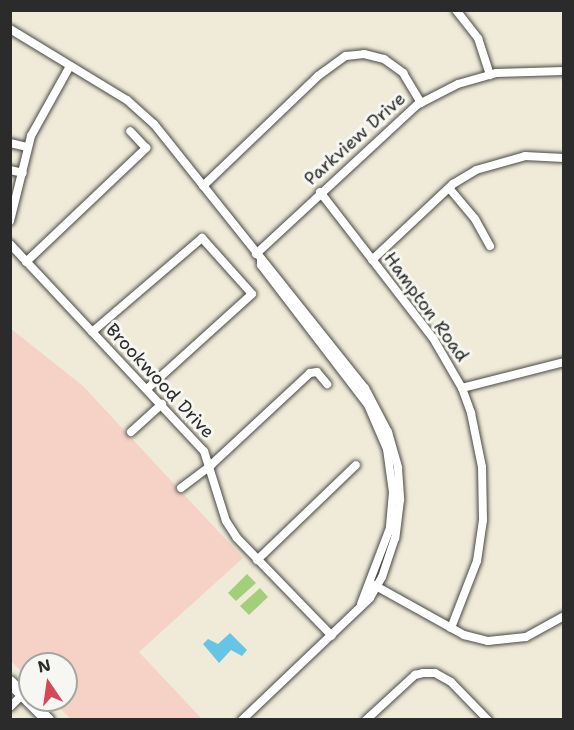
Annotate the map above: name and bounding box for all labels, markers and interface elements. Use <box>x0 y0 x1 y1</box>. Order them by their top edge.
street label: Parkview Drive <box>300 88 410 190</box>
street label: Hampton Road <box>379 248 473 366</box>
street label: Brookwood Drive <box>101 319 219 443</box>
north arrow <box>18 652 78 712</box>
text: N <box>36 654 53 678</box>

